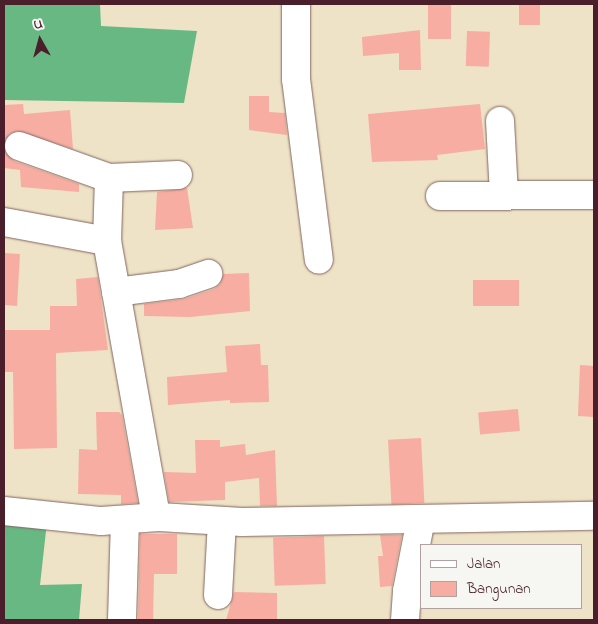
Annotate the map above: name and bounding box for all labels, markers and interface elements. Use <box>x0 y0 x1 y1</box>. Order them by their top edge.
text: U <box>32 14 44 36</box>
north arrow <box>15 15 65 65</box>
legend <box>420 544 583 609</box>
text: Jalan <box>467 553 500 575</box>
text: Bangunan <box>467 578 531 600</box>

